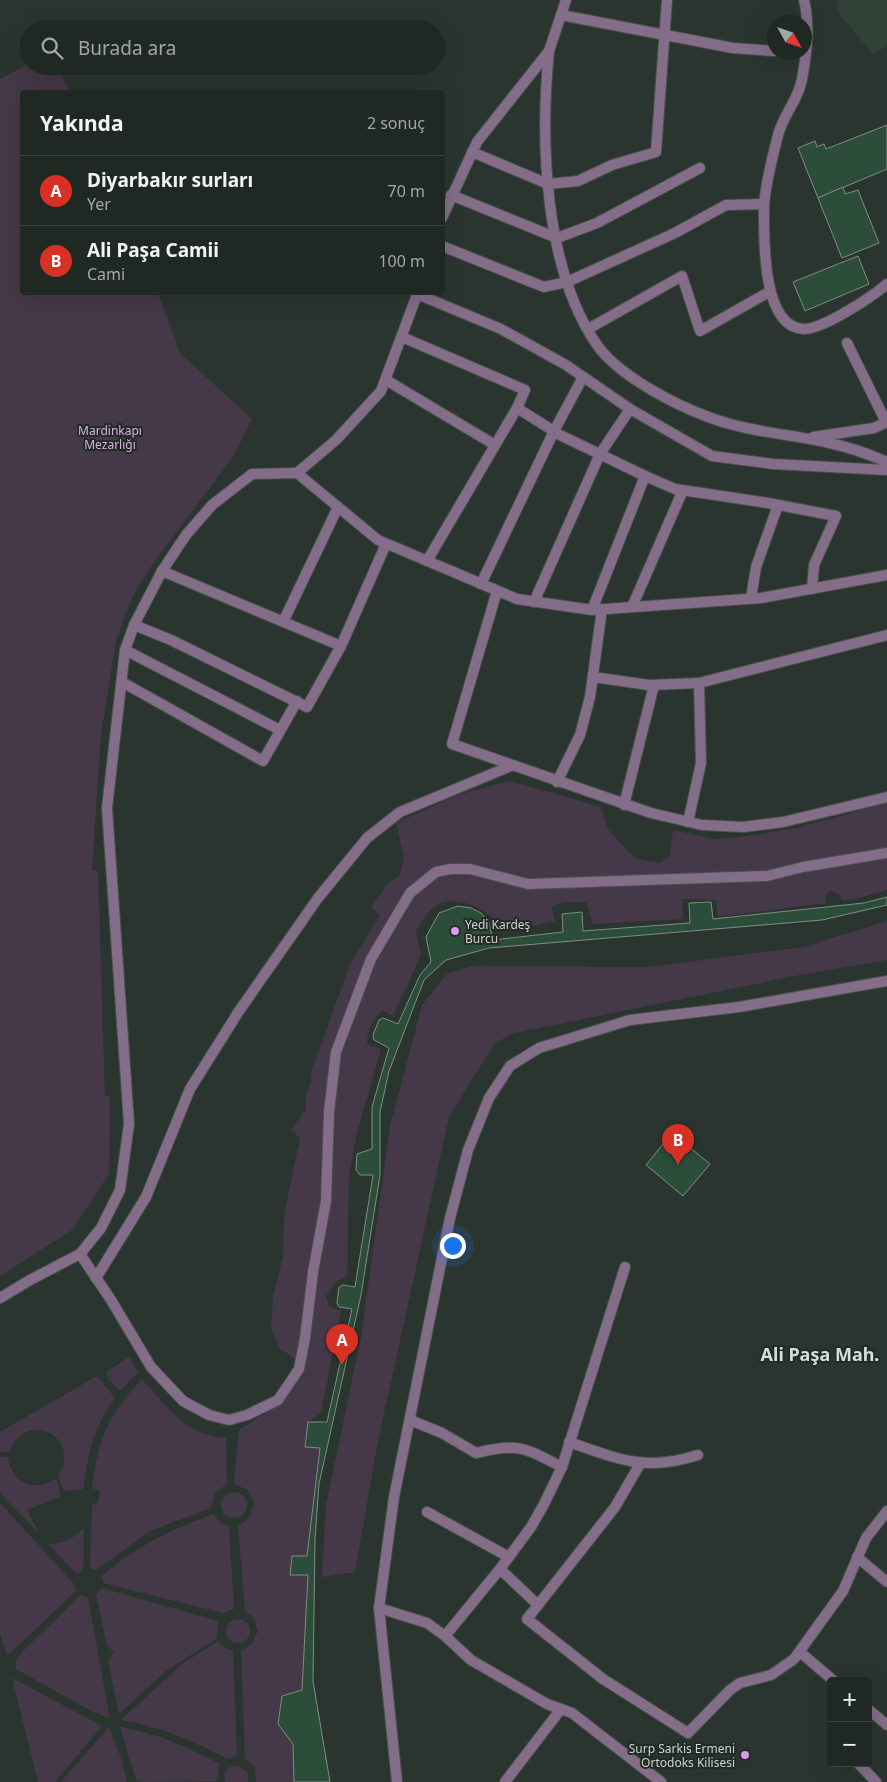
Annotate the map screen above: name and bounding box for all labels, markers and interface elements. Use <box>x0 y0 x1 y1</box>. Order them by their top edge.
north arrow <box>767 15 812 60</box>
search box <box>20 20 445 75</box>
icon: search <box>38 34 66 62</box>
text: Burada ara <box>78 35 176 61</box>
text: Yakında <box>40 109 123 137</box>
text: 2 sonuç <box>367 112 425 134</box>
text: Diyarbakır surları <box>87 167 253 193</box>
text: A <box>50 180 62 202</box>
text: 70 m <box>388 180 425 202</box>
text: Yer <box>87 193 111 215</box>
text: Ali Paşa Camii <box>87 237 219 263</box>
text: B <box>51 250 61 272</box>
text: 100 m <box>378 250 425 272</box>
text: Cami <box>87 263 125 285</box>
park label: Mardinkapı Mezarlığı <box>78 422 142 453</box>
place label: Yedi Kardeş Burcu <box>465 916 531 947</box>
marker: Yedi Kardeş Burcu <box>449 925 461 937</box>
pin: B <box>662 1124 694 1165</box>
your location <box>440 1233 466 1259</box>
pin: A <box>326 1324 358 1365</box>
district label: Ali Paşa Mah. <box>761 1342 879 1366</box>
map controls <box>827 1677 872 1767</box>
button: + <box>827 1677 872 1722</box>
button: − <box>827 1722 872 1767</box>
place label: Surp Sarkis Ermeni Ortodoks Kilisesi <box>629 1740 735 1771</box>
marker: Surp Sarkis Ermeni Ortodoks Kilisesi <box>739 1749 751 1761</box>

